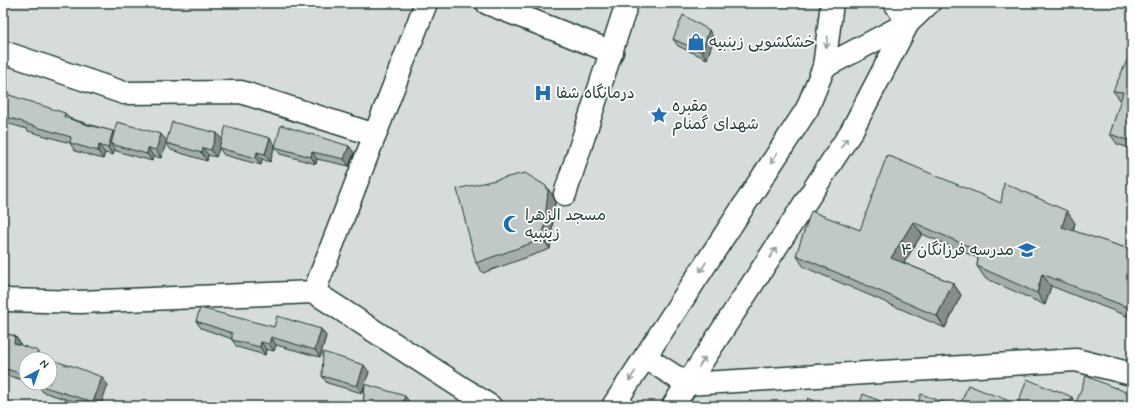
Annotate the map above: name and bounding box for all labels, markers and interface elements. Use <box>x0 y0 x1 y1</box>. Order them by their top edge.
shop icon: خشکشویی زینبیه <box>686 32 706 52</box>
place label: خشکشویی زینبیه <box>709 32 815 53</box>
one-way arrow <box>823 35 831 48</box>
hospital icon: درمانگاه شفا <box>533 83 553 103</box>
place label: درمانگاه شفا <box>556 83 635 104</box>
place label: مقبره شهدای گمنام <box>672 96 759 136</box>
place icon: مقبره شهدای گمنام <box>649 105 669 125</box>
one-way arrow <box>839 138 848 149</box>
one-way arrow <box>770 153 778 164</box>
place label: مسجد الزهرا زینبیه <box>525 205 606 244</box>
mosque icon: مسجد الزهرا زینبیه <box>502 214 522 234</box>
place label: مدرسه فرزانگان ۴ <box>901 240 1014 261</box>
school or university icon: مدرسه فرزانگان ۴ <box>1017 240 1037 260</box>
one-way arrow <box>769 247 777 258</box>
one-way arrow <box>699 262 707 273</box>
north arrow <box>18 351 58 391</box>
one-way arrow <box>698 356 706 367</box>
text: N <box>37 357 51 372</box>
one-way arrow <box>628 371 637 382</box>

